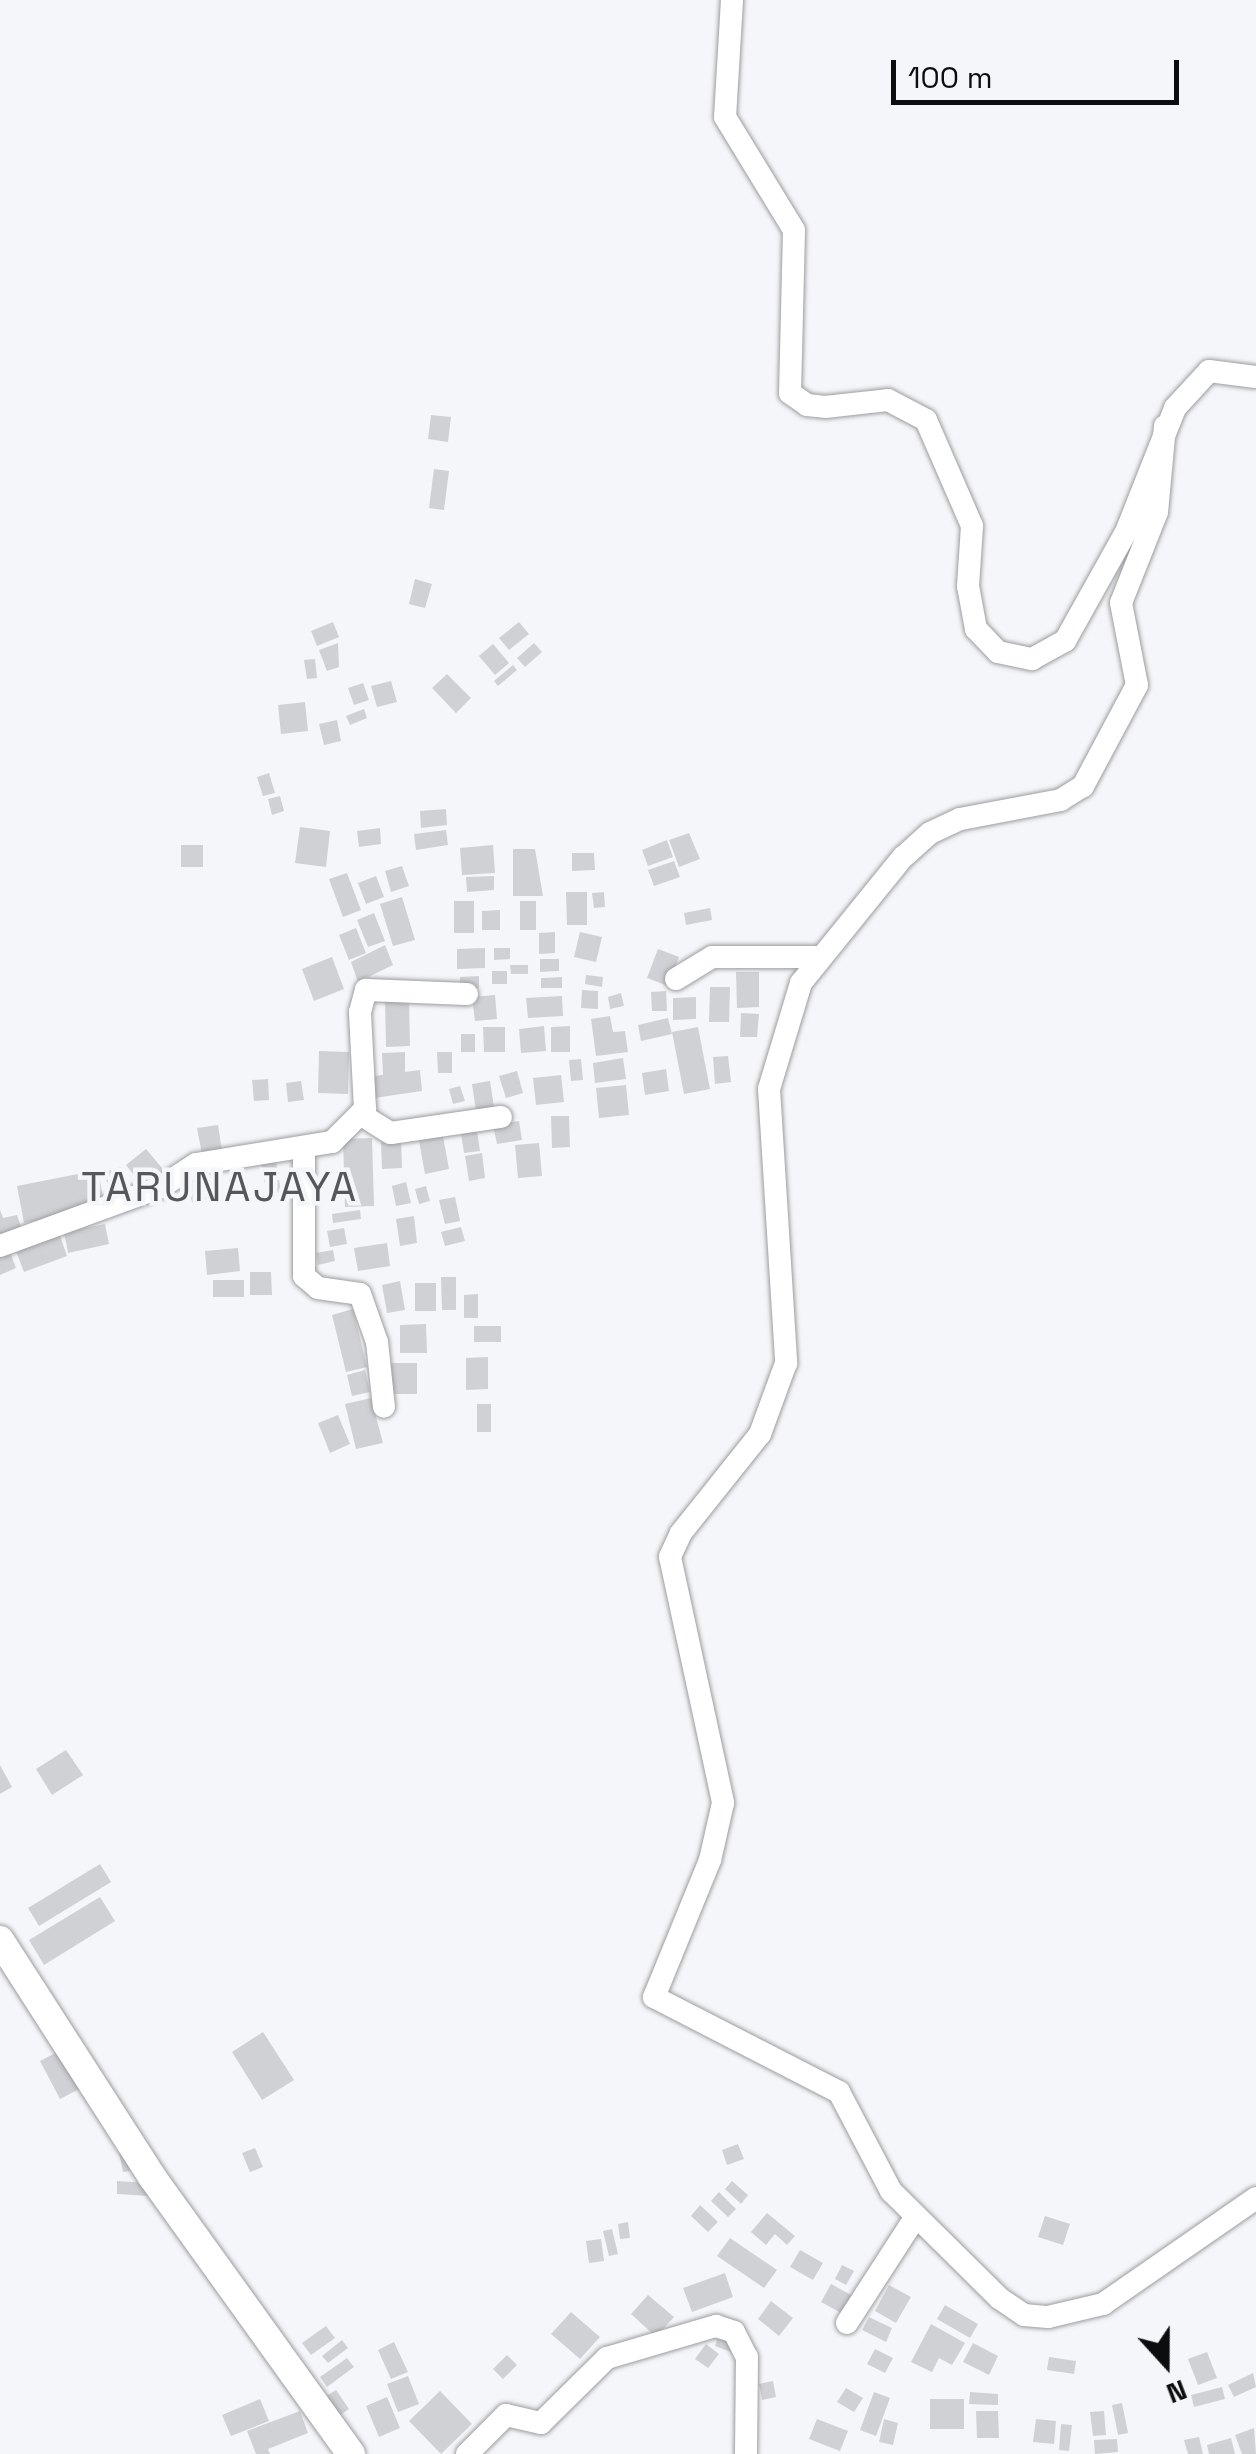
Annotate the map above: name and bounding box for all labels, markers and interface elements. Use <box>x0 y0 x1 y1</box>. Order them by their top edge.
scale bar <box>896 40 1184 102</box>
text: 100 m <box>908 58 993 97</box>
district label: TARUNAJAYA <box>81 1162 359 1212</box>
north arrow <box>1116 2314 1216 2414</box>
text: N <box>1162 2372 1192 2412</box>

